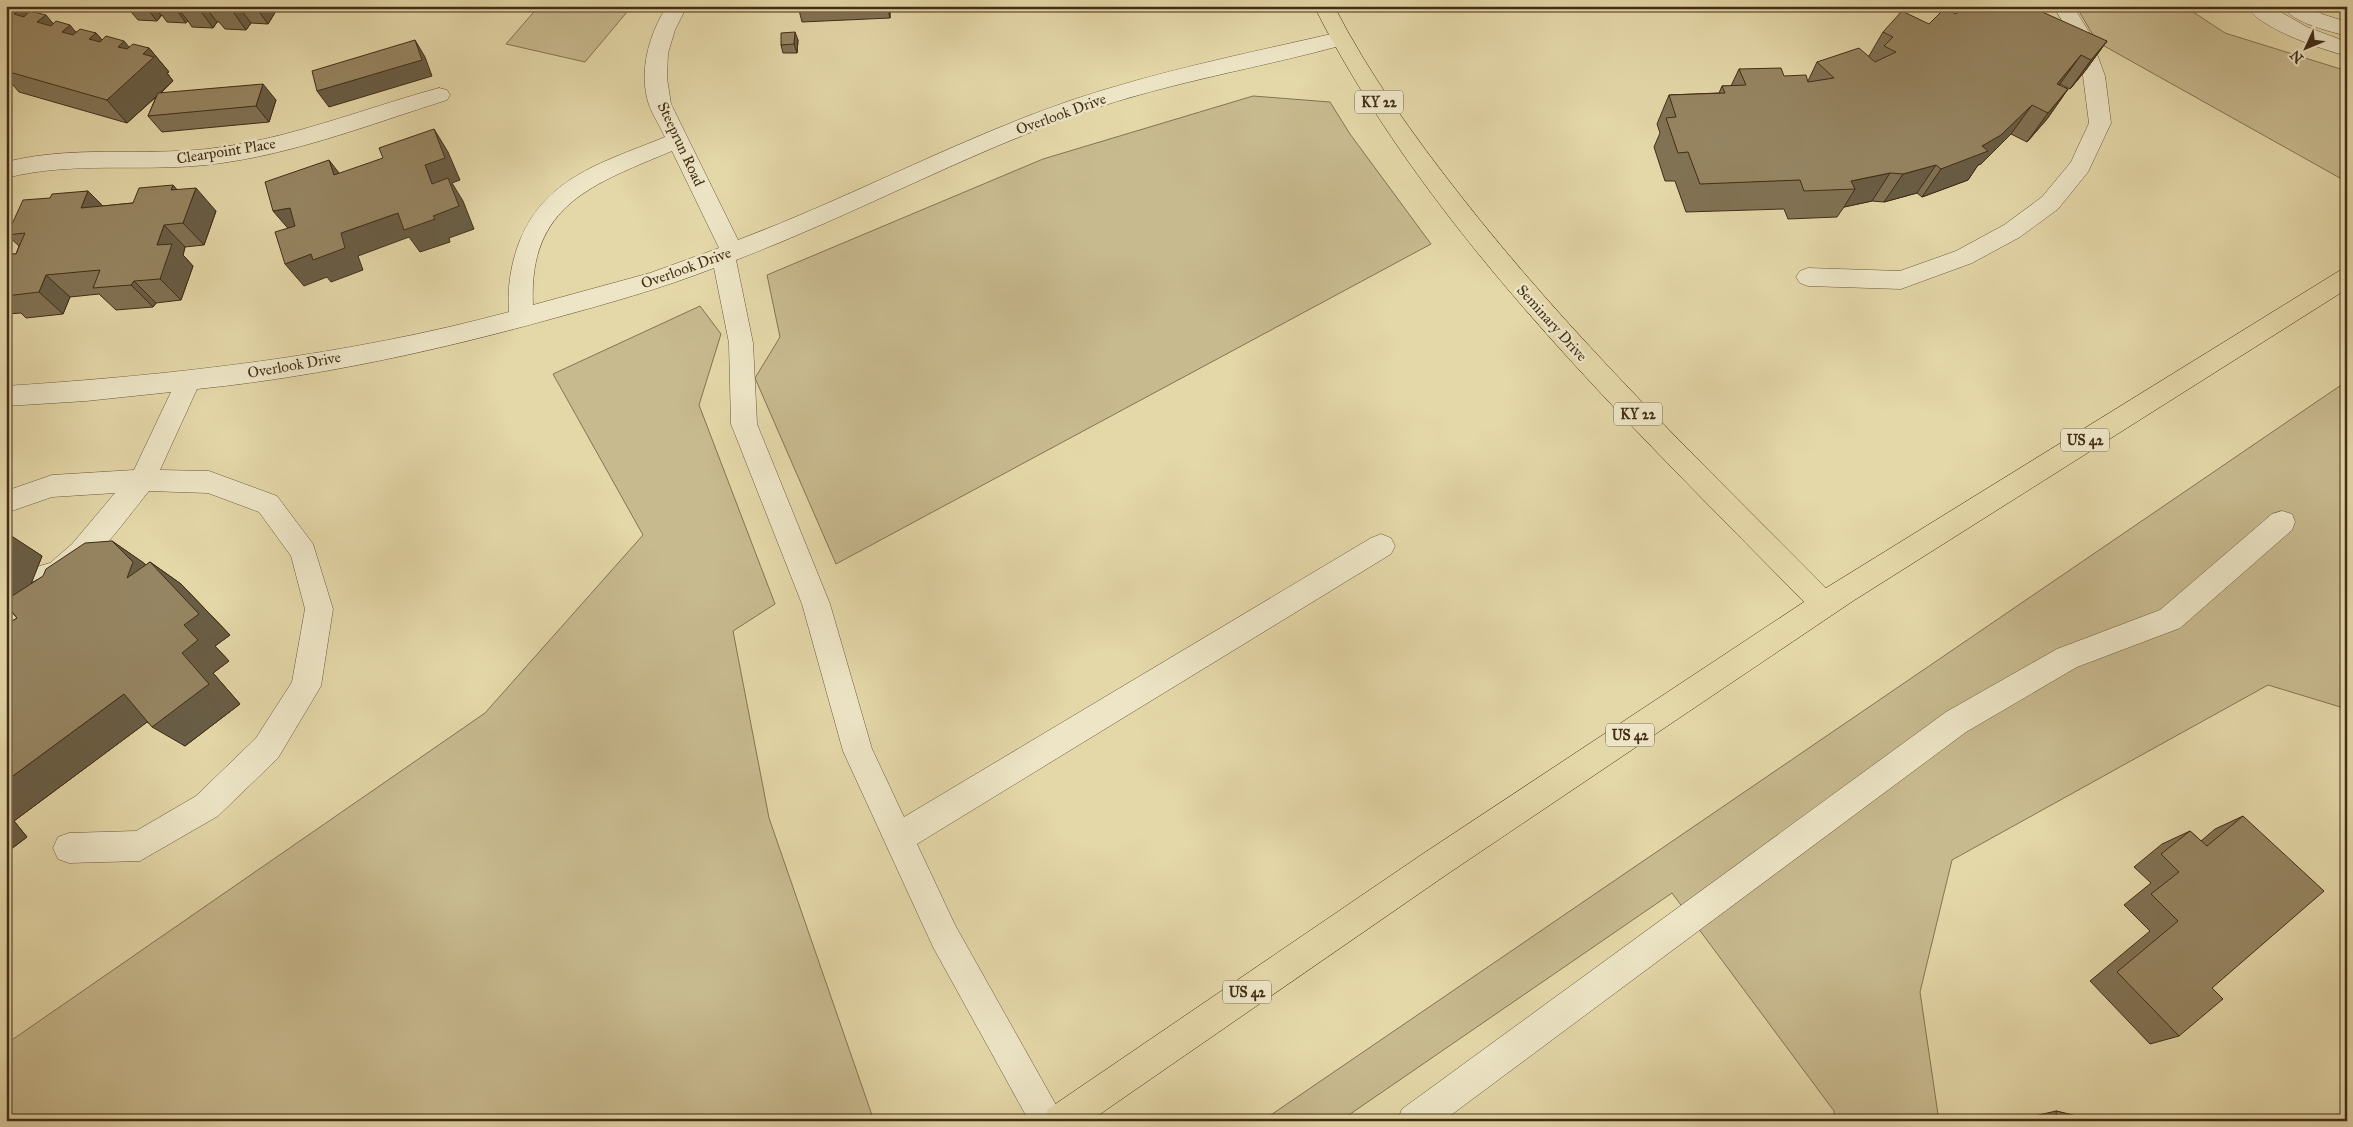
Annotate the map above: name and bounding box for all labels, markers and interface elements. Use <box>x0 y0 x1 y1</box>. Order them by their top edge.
north arrow <box>2280 22 2330 72</box>
text: N <box>2287 46 2307 67</box>
street label: Overlook Drive <box>1014 89 1108 139</box>
road number: KY 22 <box>1355 90 1403 114</box>
street label: Steeprun Road <box>654 99 709 189</box>
street label: Clearpoint Place <box>175 134 277 168</box>
street label: Overlook Drive <box>639 243 733 293</box>
street label: Seminary Drive <box>1513 281 1591 365</box>
street label: Overlook Drive <box>246 348 342 382</box>
road number: KY 22 <box>1614 402 1662 426</box>
road number: US 42 <box>2061 428 2109 452</box>
road number: US 42 <box>1606 724 1654 746</box>
road number: US 42 <box>1223 980 1271 1004</box>

